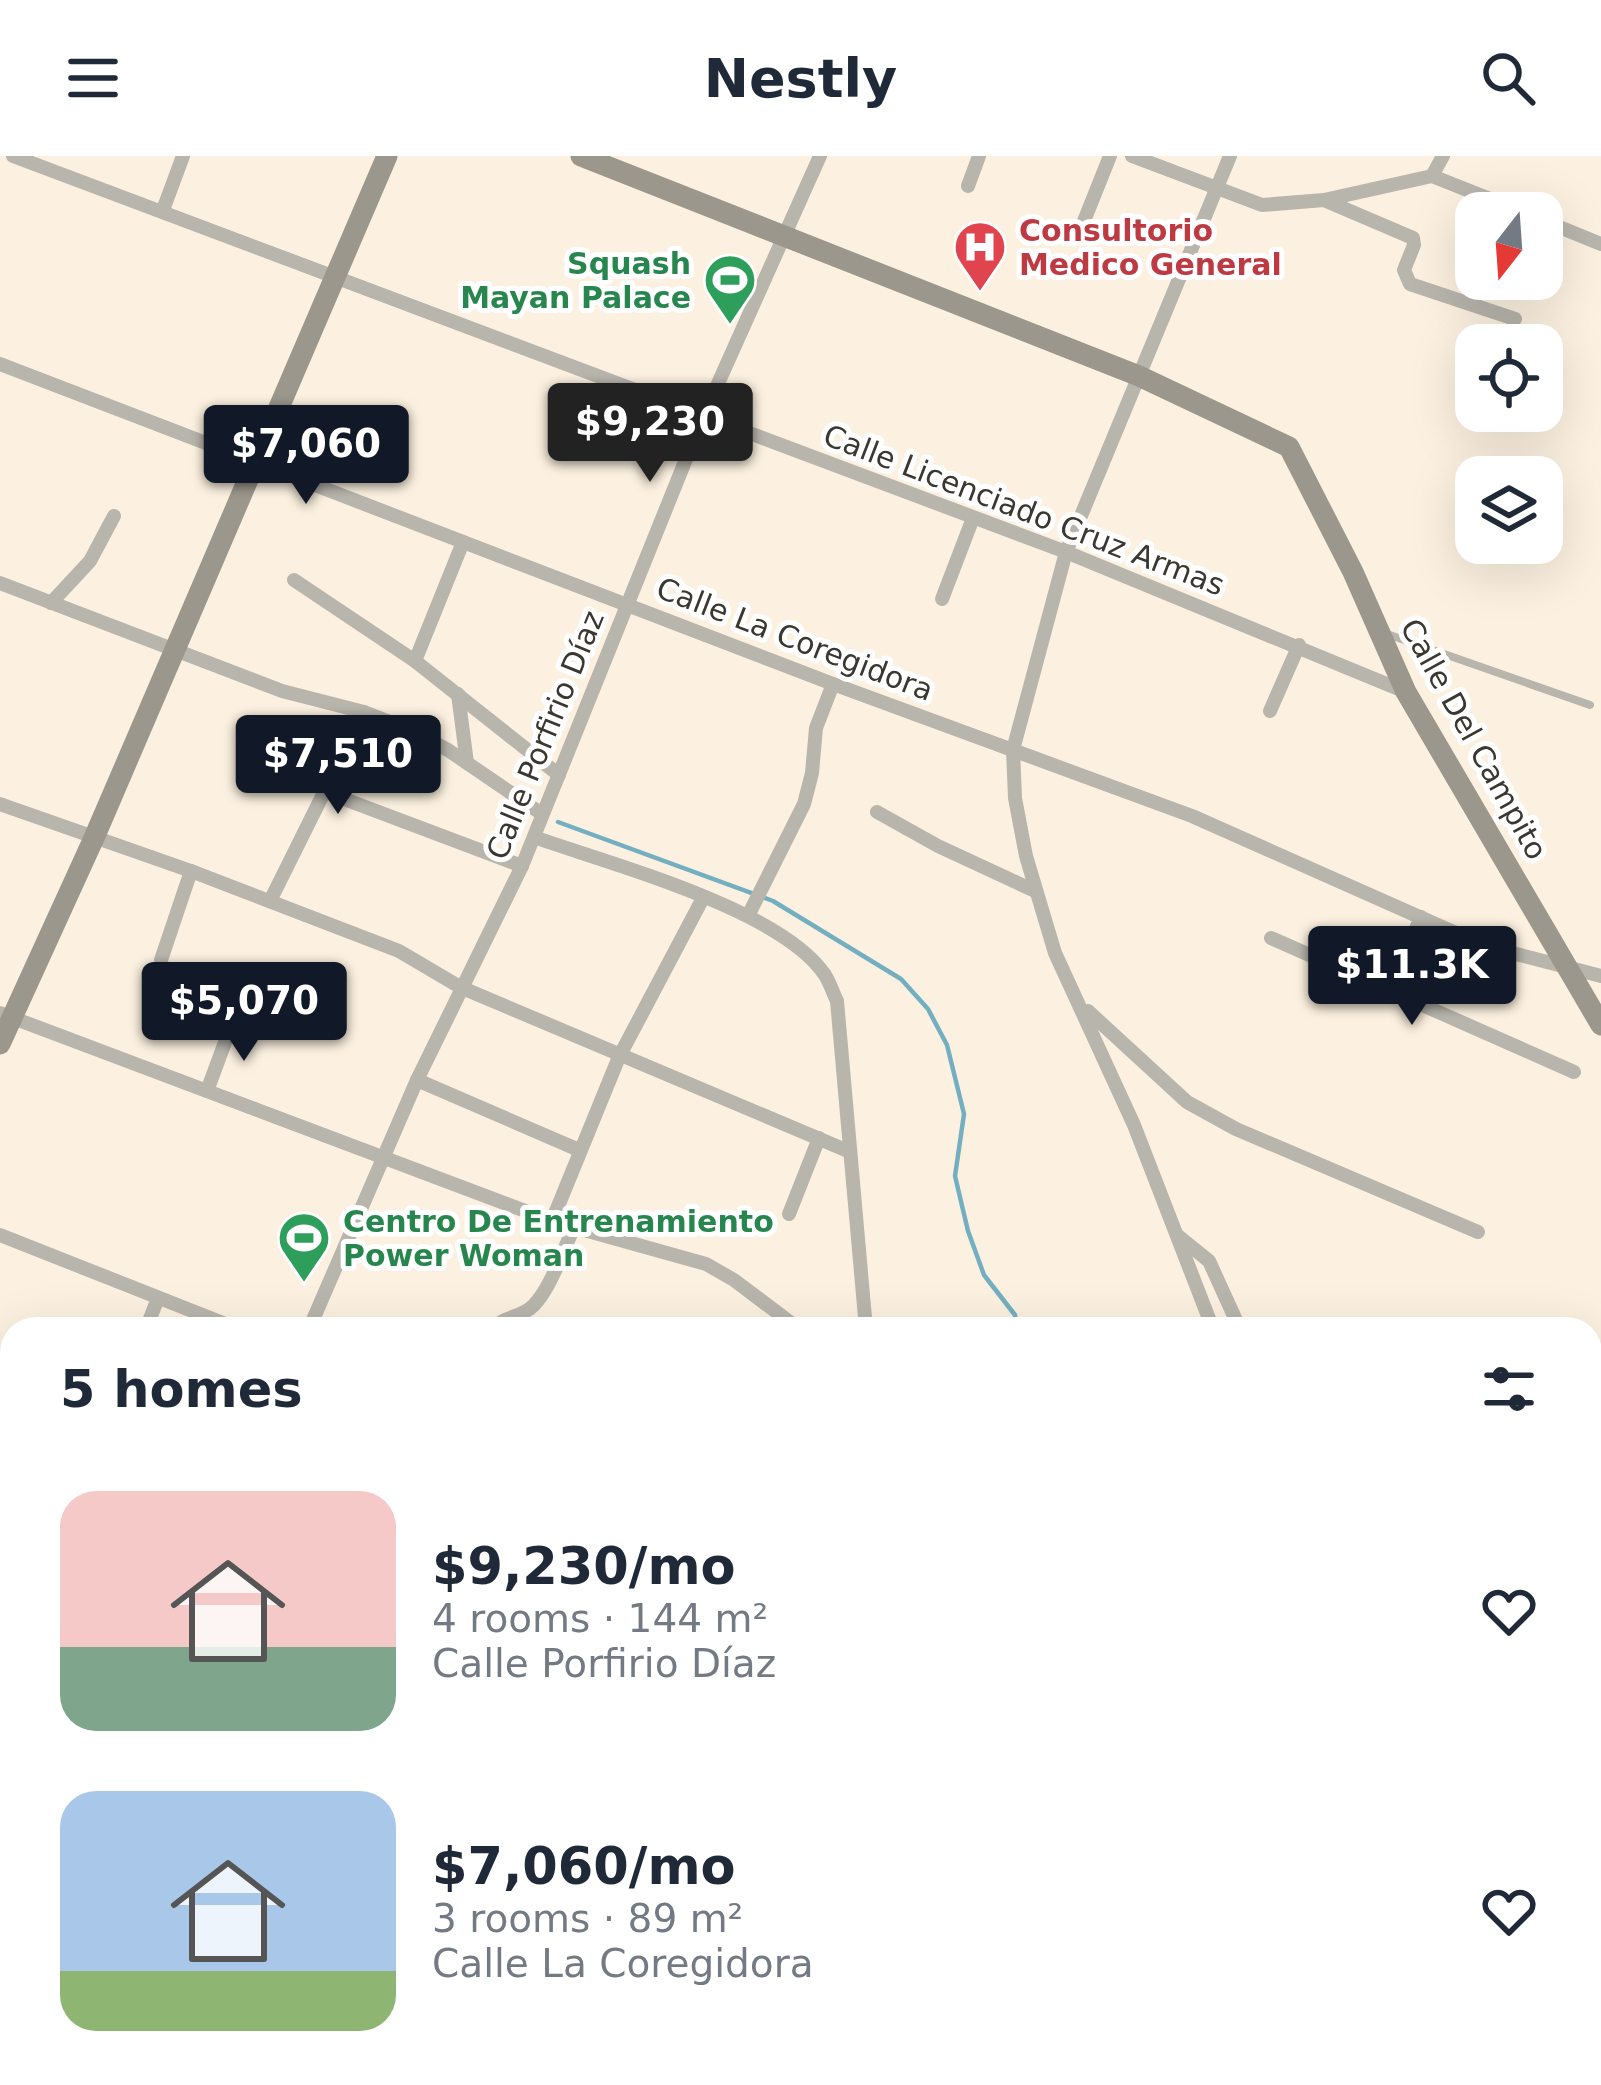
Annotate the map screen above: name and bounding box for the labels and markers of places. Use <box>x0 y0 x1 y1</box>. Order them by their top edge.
place label: Consultorio Medico General <box>1019 213 1282 282</box>
hospital icon: Consultorio Medico General <box>952 219 1008 293</box>
place label: Squash Mayan Palace <box>460 246 691 315</box>
sports icon: Squash Mayan Palace <box>702 252 758 326</box>
pin: $9,230 <box>552 383 748 485</box>
pin: $7,060 <box>208 405 404 507</box>
pin: $7,510 <box>240 715 436 817</box>
pin: $11.3K <box>1314 926 1510 1028</box>
pin: $5,070 <box>146 962 342 1064</box>
place label: Centro De Entrenamiento Power Woman <box>343 1204 774 1273</box>
sports icon: Centro De Entrenamiento Power Woman <box>276 1210 332 1284</box>

